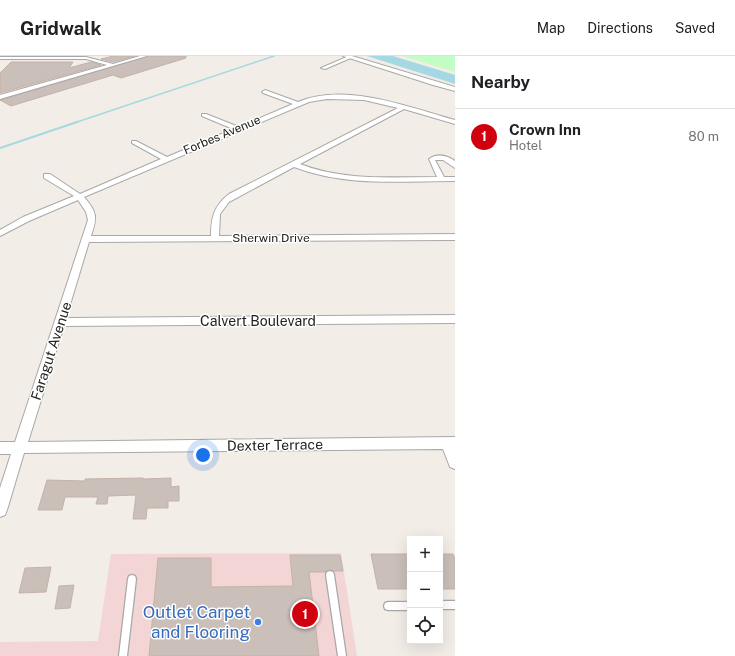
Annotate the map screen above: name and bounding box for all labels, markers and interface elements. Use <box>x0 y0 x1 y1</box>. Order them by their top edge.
text: Gridwalk <box>20 17 101 39</box>
text: Map <box>537 20 565 36</box>
text: Directions <box>587 20 653 36</box>
text: Saved <box>675 20 715 36</box>
text: Nearby <box>471 72 530 92</box>
street label: Forbes Avenue <box>181 112 263 158</box>
text: Crown Inn <box>509 121 581 138</box>
text: 1 <box>481 129 487 144</box>
text: 80 m <box>688 129 719 144</box>
text: Hotel <box>509 138 542 153</box>
street label: Sherwin Drive <box>232 231 310 245</box>
street label: Faragut Avenue <box>28 300 74 402</box>
street label: Calvert Boulevard <box>200 313 316 329</box>
street label: Dexter Terrace <box>227 436 323 454</box>
your location <box>193 445 213 465</box>
map controls <box>407 536 443 644</box>
button: + <box>407 536 443 572</box>
button: − <box>407 572 443 608</box>
pin: 1 <box>292 599 318 629</box>
place label: Outlet Carpet and Flooring <box>143 602 250 642</box>
button: locate <box>407 608 443 644</box>
marker: Outlet Carpet and Flooring <box>253 617 263 627</box>

